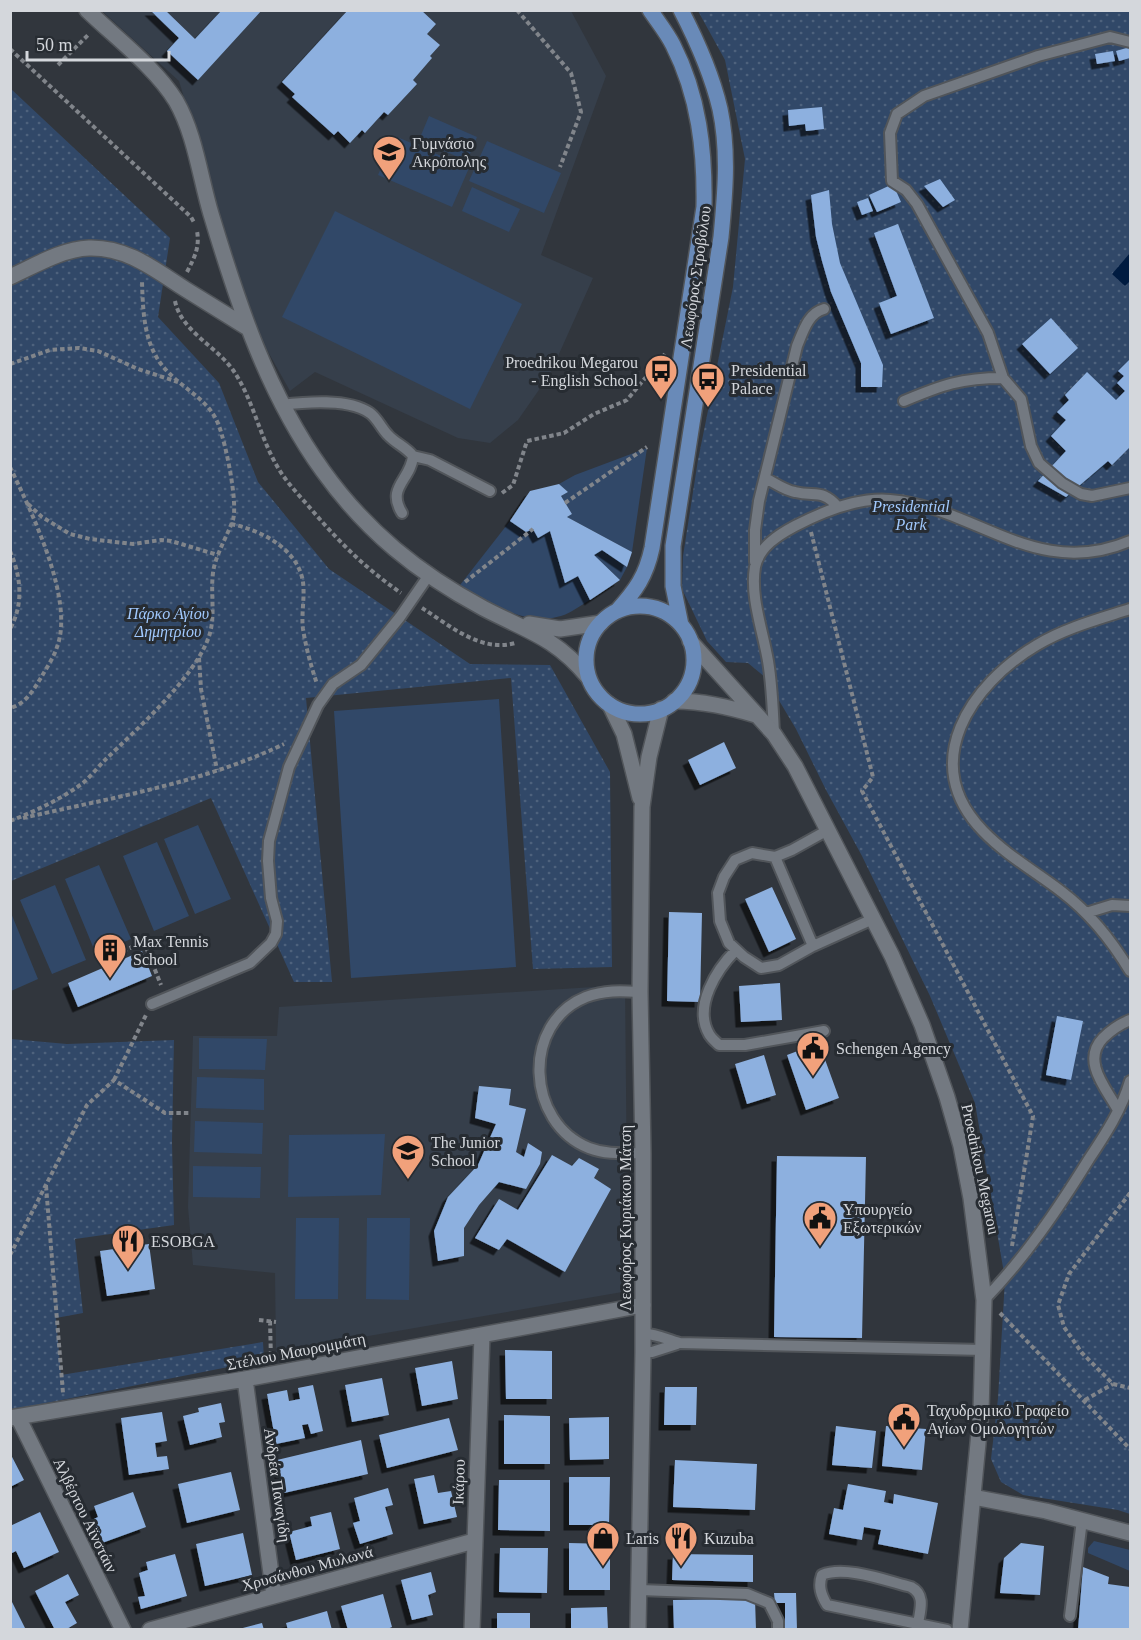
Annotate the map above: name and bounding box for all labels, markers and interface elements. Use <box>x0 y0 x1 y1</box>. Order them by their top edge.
scale bar <box>27 24 170 62</box>
text: 50 m <box>36 35 73 55</box>
school or university icon: Γυμνάσιο Ακρόπολης <box>371 134 407 181</box>
place label: Γυμνάσιο Ακρόπολης <box>412 135 487 171</box>
street label: Λεωφόρος Στροβόλου <box>677 205 715 350</box>
bus stop icon: Proedrikou Megarou - English School <box>643 353 679 400</box>
place label: Proedrikou Megarou - English School <box>505 354 639 390</box>
bus stop icon: Presidential Palace <box>690 361 726 408</box>
place label: Presidential Palace <box>731 362 807 397</box>
park label: Presidential Park <box>871 498 950 533</box>
park label: Πάρκο Αγίου Δημητρίου <box>126 605 209 641</box>
building icon: Max Tennis School <box>92 932 128 979</box>
place label: Max Tennis School <box>133 933 208 968</box>
public building icon: Schengen Agency <box>795 1030 831 1077</box>
place label: Schengen Agency <box>836 1040 951 1058</box>
street label: Proedrikou Megarou <box>957 1102 1003 1236</box>
street label: Λεωφόρος Κυριάκου Μάτση <box>617 1125 635 1311</box>
school or university icon: The Junior School <box>390 1133 426 1180</box>
place label: The Junior School <box>431 1134 501 1169</box>
public building icon: Υπουργείο Εξωτερικών <box>802 1200 838 1247</box>
place label: Υπουργείο Εξωτερικών <box>843 1201 922 1237</box>
restaurant icon: ESOBGA <box>110 1223 146 1270</box>
place label: ESOBGA <box>151 1233 215 1250</box>
street label: Στέλιου Μαυρομμάτη <box>225 1330 367 1374</box>
public building icon: Ταχυδρομικό Γραφείο Αγίων Ομολογητών <box>886 1401 922 1448</box>
place label: Ταχυδρομικό Γραφείο Αγίων Ομολογητών <box>927 1402 1069 1438</box>
street label: Ανδρέα Παναγίδη <box>260 1427 294 1543</box>
street label: Αλβέρτου Αϊνστάιν <box>49 1455 121 1576</box>
street label: Ικάρου <box>449 1459 469 1505</box>
shop icon: Laris <box>585 1520 621 1567</box>
restaurant icon: Kuzuba <box>663 1520 699 1567</box>
place label: Laris <box>626 1530 659 1547</box>
place label: Kuzuba <box>704 1530 754 1547</box>
street label: Χρυσάνθου Μυλωνά <box>240 1543 376 1595</box>

